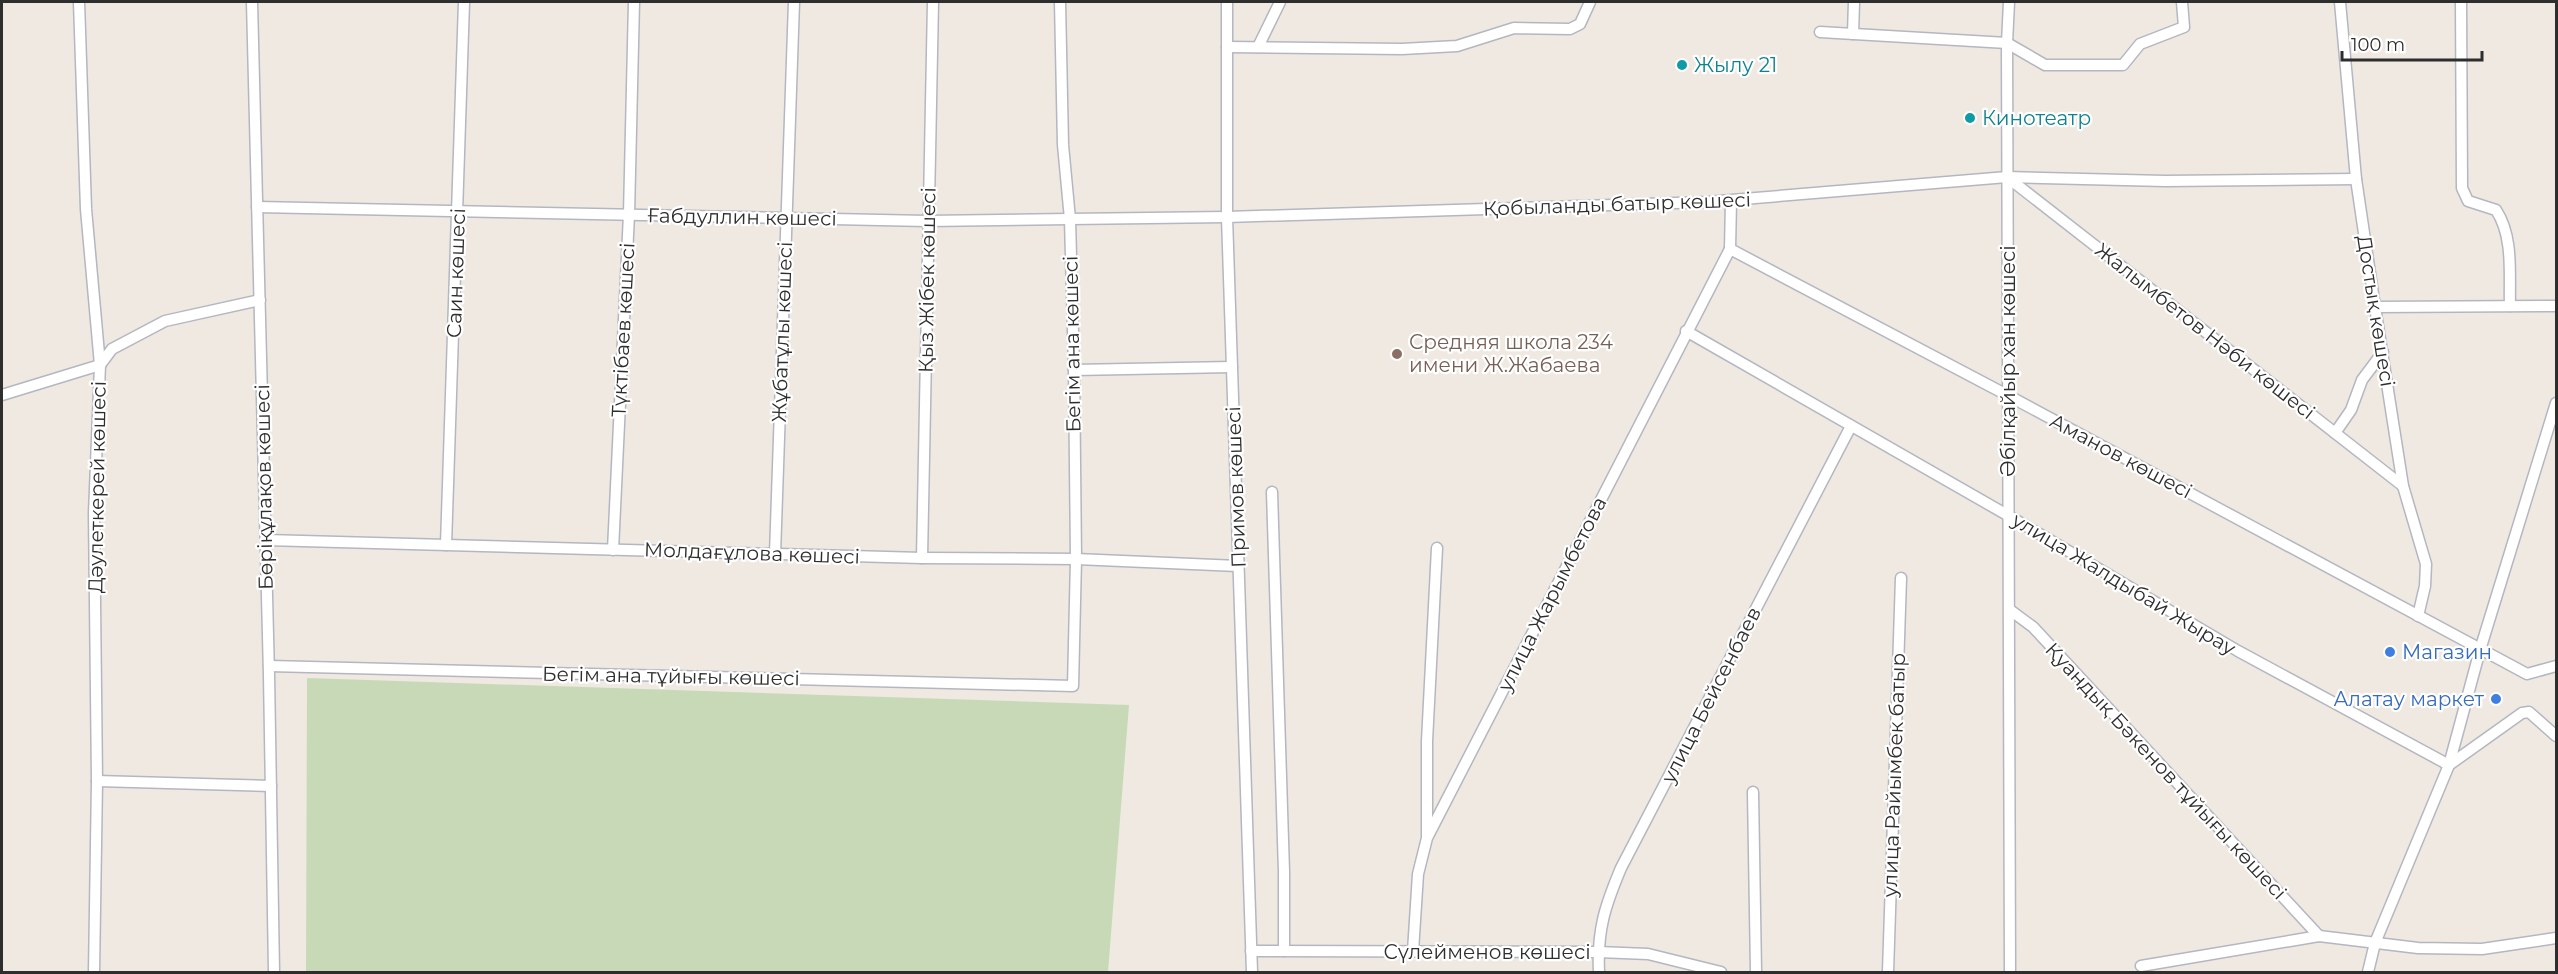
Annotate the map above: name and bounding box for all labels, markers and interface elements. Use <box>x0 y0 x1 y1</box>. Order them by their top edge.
scale bar <box>2342 24 2482 62</box>
text: 100 m <box>2351 34 2405 56</box>
place label: Жылу 21 <box>1694 53 1777 77</box>
marker: Жылу 21 <box>1675 58 1689 72</box>
place label: Кинотеатр <box>1982 106 2091 130</box>
marker: Кинотеатр <box>1963 111 1977 125</box>
street label: Қыз Жібек көшесі <box>913 187 941 373</box>
street label: Қобыланды батыр көшесі <box>1483 187 1751 221</box>
street label: Ғабдуллин көшесі <box>647 203 837 231</box>
street label: Саин көшесі <box>442 208 470 338</box>
street label: Достық көшесі <box>2352 234 2400 388</box>
street label: Жалымбетов Нәби көшесі <box>2090 238 2320 424</box>
street label: Жұбатұлы көшесі <box>767 241 797 423</box>
street label: Түктібаев көшесі <box>606 242 640 418</box>
street label: Әбілқайыр хан көшесі <box>1996 245 2020 477</box>
street label: Бегім ана көшесі <box>1058 256 1086 432</box>
place label: Средняя школа 234 имени Ж.Жабаева <box>1409 330 1613 377</box>
marker: Средняя школа 234 имени Ж.Жабаева <box>1390 347 1404 361</box>
street label: Дәулеткерей көшесі <box>83 381 111 593</box>
street label: Бөріқұлақов көшесі <box>250 384 278 590</box>
street label: Примов көшесі <box>1221 406 1251 568</box>
street label: Аманов көшесі <box>2046 408 2196 504</box>
street label: улица Жарымбетова <box>1492 493 1612 696</box>
street label: улица Жалдыбай Жырау <box>2007 507 2240 660</box>
street label: Молдағұлова көшесі <box>644 537 860 569</box>
street label: улица Бейсенбаев <box>1656 603 1766 788</box>
street label: Қуандық Бәкенов тұйығы көшесі <box>2040 638 2292 904</box>
place label: Магазин <box>2402 640 2492 664</box>
marker: Магазин <box>2383 645 2397 659</box>
street label: улица Райымбек батыр <box>1878 652 1910 899</box>
street label: Бегім ана тұйығы көшесі <box>542 662 800 690</box>
place label: Алатау маркет <box>2333 687 2485 711</box>
marker: Алатау маркет <box>2489 692 2503 706</box>
street label: Сүлейменов көшесі <box>1383 940 1591 964</box>

